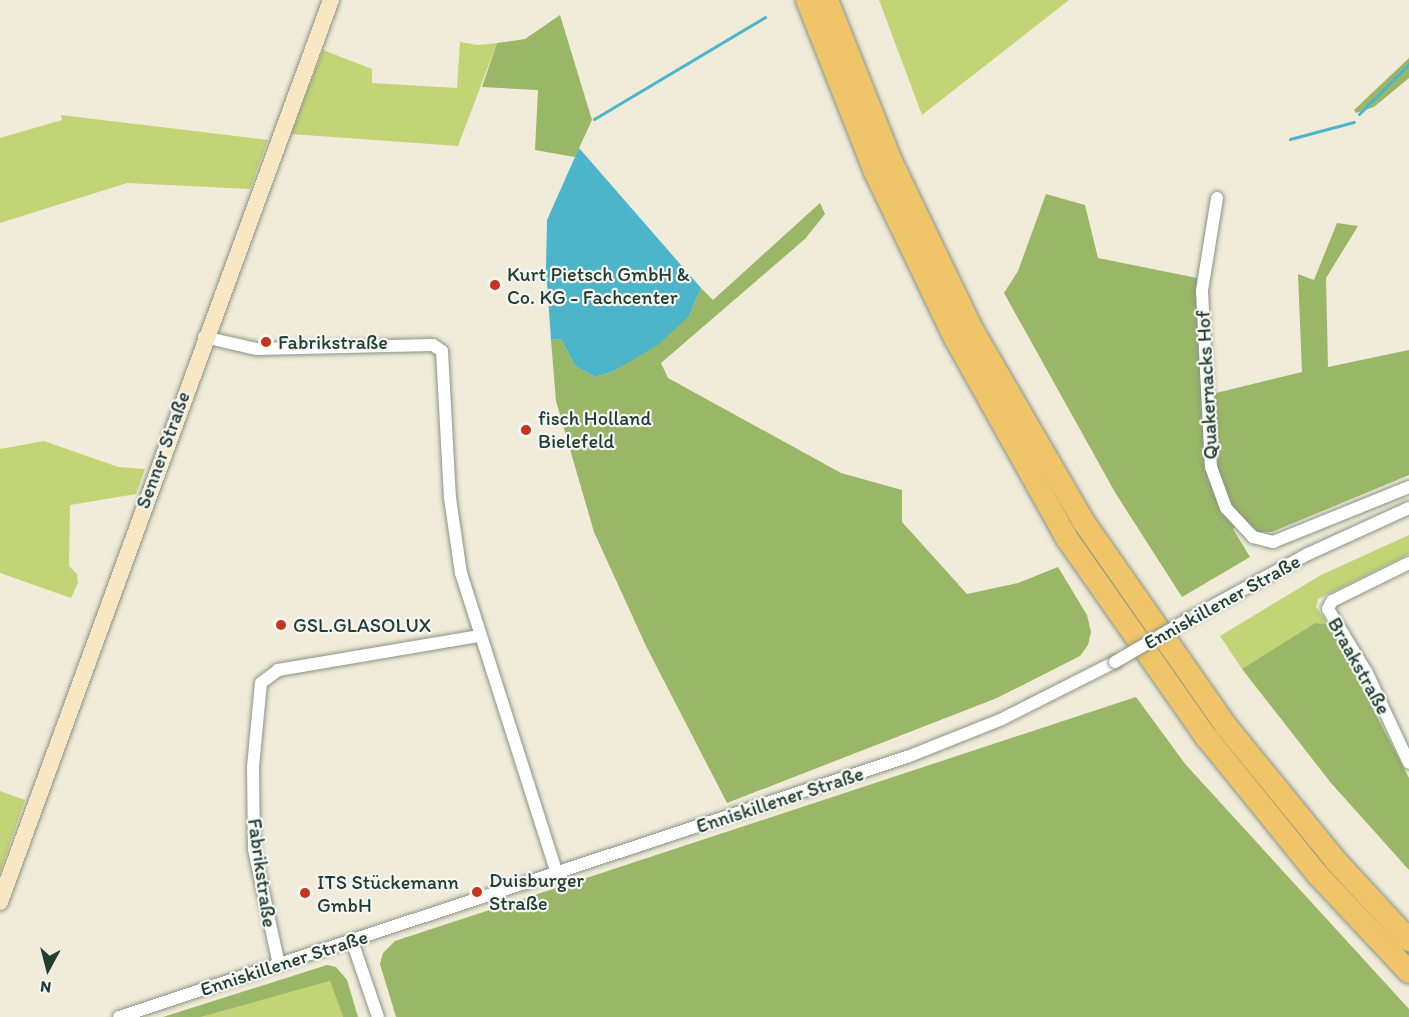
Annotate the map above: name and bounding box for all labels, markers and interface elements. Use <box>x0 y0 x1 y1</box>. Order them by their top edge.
place label: Kurt Pietsch GmbH & Co. KG - Fachcenter <box>507 262 690 309</box>
marker: Kurt Pietsch GmbH & Co. KG - Fachcenter <box>488 278 502 292</box>
street label: Quakernacks Hof <box>1191 310 1223 460</box>
place label: Fabrikstraße <box>278 330 388 354</box>
marker: Fabrikstraße <box>259 335 273 349</box>
street label: Senner Straße <box>131 388 195 512</box>
place label: fisch Holland Bielefeld <box>538 406 651 453</box>
marker: fisch Holland Bielefeld <box>519 423 533 437</box>
street label: Enniskillener Straße <box>1140 549 1304 655</box>
place label: GSL.GLASOLUX <box>293 613 431 637</box>
street label: Braakstraße <box>1322 613 1396 719</box>
marker: GSL.GLASOLUX <box>274 618 288 632</box>
street label: Enniskillener Straße <box>693 762 867 838</box>
street label: Fabrikstraße <box>242 817 282 929</box>
place label: Duisburger Straße <box>489 868 584 915</box>
place label: ITS Stückemann GmbH <box>317 870 459 917</box>
marker: Duisburger Straße <box>470 885 484 899</box>
marker: ITS Stückemann GmbH <box>298 886 312 900</box>
street label: Enniskillener Straße <box>197 925 371 1001</box>
north arrow <box>18 939 78 999</box>
text: N <box>39 977 52 997</box>

